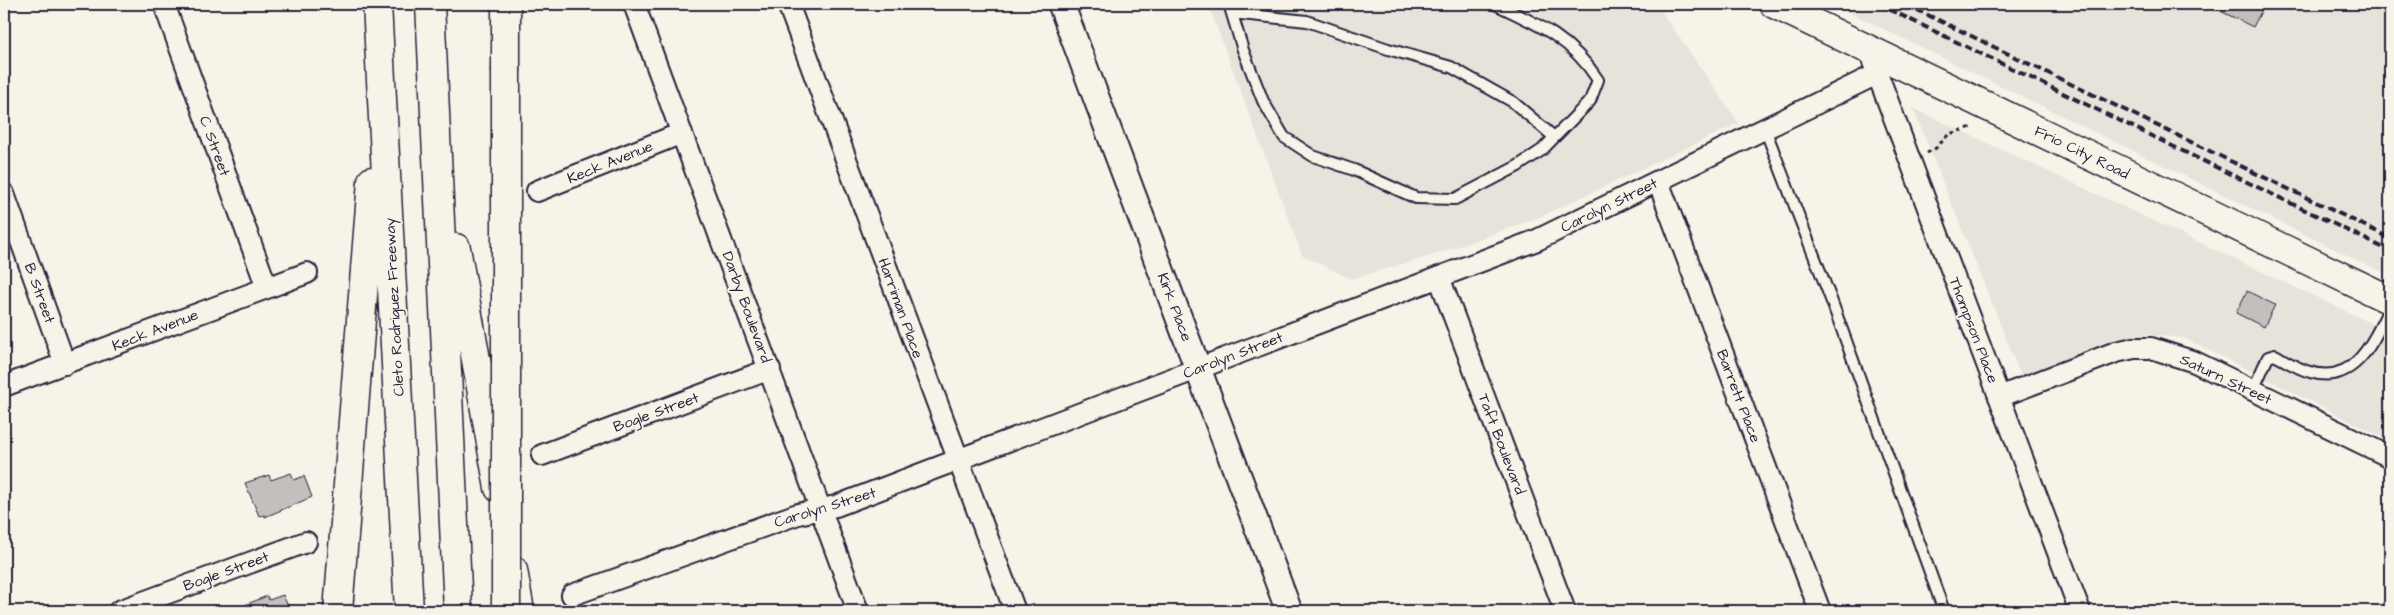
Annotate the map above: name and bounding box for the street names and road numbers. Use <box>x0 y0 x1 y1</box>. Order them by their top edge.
street label: C Street <box>194 113 235 179</box>
street label: Frio City Road <box>2030 120 2133 186</box>
street label: Keck Avenue <box>564 136 656 189</box>
street label: Carolyn Street <box>1557 173 1662 239</box>
street label: Cleto Rodriguez Freeway <box>379 217 411 397</box>
street label: Darby Boulevard <box>716 249 776 366</box>
street label: Harriman Place <box>873 255 928 361</box>
street label: B Street <box>19 260 60 326</box>
street label: Kirk Place <box>1152 270 1197 345</box>
street label: Thompson Place <box>1944 274 2003 386</box>
street label: Keck Avenue <box>109 304 201 357</box>
street label: Carolyn Street <box>1180 327 1286 385</box>
street label: Barrett Place <box>1711 347 1766 446</box>
street label: Saturn Street <box>2176 349 2275 410</box>
street label: Bogle Street <box>610 387 702 439</box>
street label: Taft Boulevard <box>1473 391 1531 498</box>
street label: Carolyn Street <box>772 482 879 534</box>
street label: Bogle Street <box>180 546 272 598</box>

